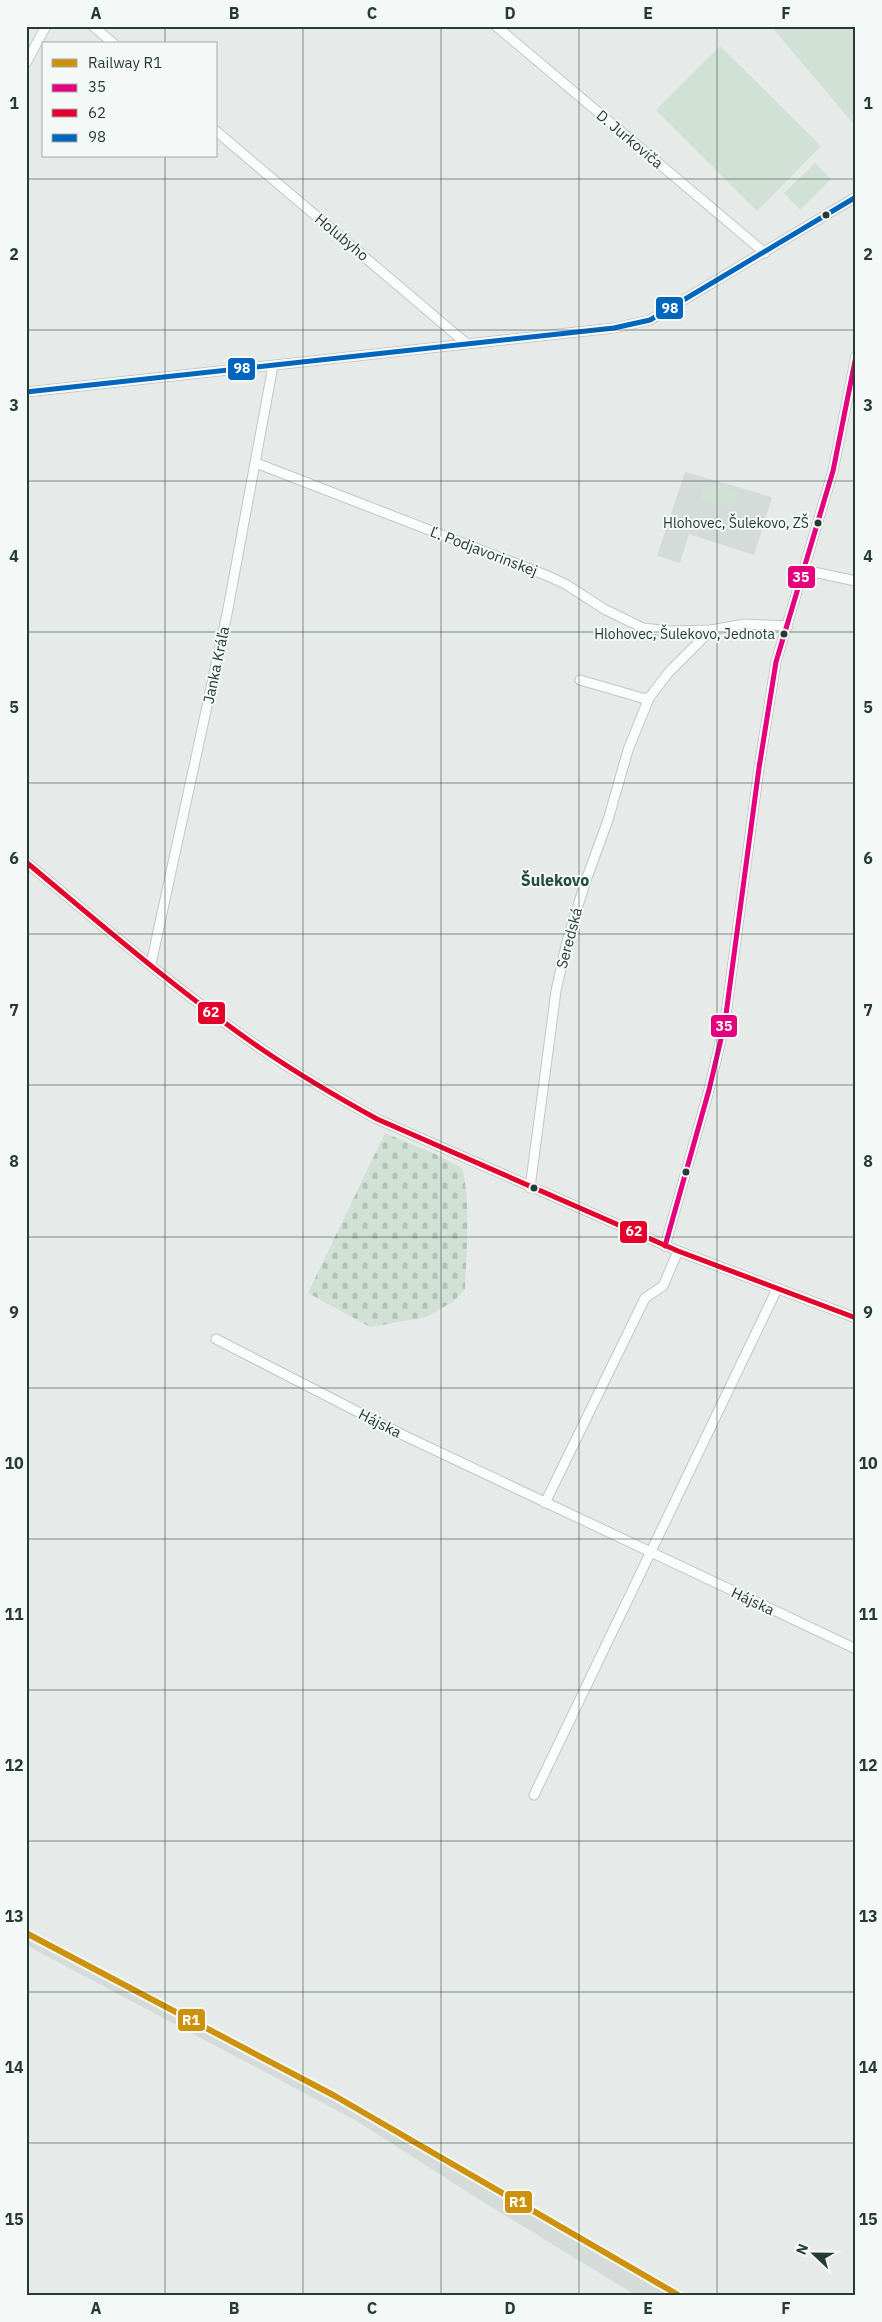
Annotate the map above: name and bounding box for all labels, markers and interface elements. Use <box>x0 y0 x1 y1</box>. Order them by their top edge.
text: A <box>91 3 102 23</box>
text: B <box>229 3 240 23</box>
text: C <box>367 3 377 23</box>
text: D <box>504 3 516 23</box>
text: E <box>643 3 653 23</box>
text: F <box>781 3 791 23</box>
legend <box>42 42 218 158</box>
text: Railway R1 <box>88 53 162 72</box>
text: 35 <box>88 77 106 96</box>
text: 1 <box>9 93 19 113</box>
text: 1 <box>863 93 873 113</box>
text: 62 <box>88 103 106 122</box>
street label: D. Jurkoviča <box>593 106 667 172</box>
text: 98 <box>88 127 106 146</box>
street label: Holubyho <box>311 209 373 265</box>
unlabelled marker <box>821 210 831 220</box>
text: 2 <box>9 244 19 264</box>
text: 2 <box>863 244 873 264</box>
line badge: 98 <box>655 296 684 320</box>
text: 98 <box>662 299 678 317</box>
line badge: 98 <box>227 357 256 381</box>
text: 98 <box>234 359 250 377</box>
text: 3 <box>9 395 19 415</box>
text: 3 <box>863 395 873 415</box>
place label: Hlohovec, Šulekovo, ZŠ <box>663 513 809 532</box>
marker: Hlohovec, Šulekovo, ZŠ <box>813 518 823 528</box>
street label: Ľ. Podjavorinskej <box>428 522 540 580</box>
text: 4 <box>9 546 19 566</box>
text: 4 <box>863 546 873 566</box>
line badge: 35 <box>787 565 816 589</box>
text: 35 <box>793 568 809 586</box>
place label: Hlohovec, Šulekovo, Jednota <box>594 624 776 643</box>
street label: Janka Kráľa <box>199 625 233 705</box>
marker: Hlohovec, Šulekovo, Jednota <box>779 629 789 639</box>
text: 5 <box>9 697 19 717</box>
text: 5 <box>863 697 873 717</box>
text: 6 <box>9 848 19 868</box>
text: 6 <box>863 848 873 868</box>
district label: Šulekovo <box>521 869 589 890</box>
street label: Seredská <box>552 905 586 971</box>
text: 7 <box>9 1000 19 1020</box>
text: 7 <box>863 1000 873 1020</box>
line badge: 62 <box>197 1001 226 1025</box>
text: 62 <box>203 1003 219 1021</box>
line badge: 35 <box>710 1014 738 1038</box>
text: 35 <box>716 1017 732 1035</box>
text: 8 <box>9 1151 19 1171</box>
text: 8 <box>863 1151 873 1171</box>
unlabelled marker <box>681 1167 691 1177</box>
unlabelled marker <box>529 1183 539 1193</box>
line badge: 62 <box>619 1220 648 1244</box>
text: 62 <box>626 1222 642 1240</box>
text: 9 <box>9 1302 19 1322</box>
text: 9 <box>863 1302 873 1322</box>
street label: Hájska <box>355 1404 405 1442</box>
text: 10 <box>4 1453 24 1473</box>
text: 10 <box>858 1453 878 1473</box>
street label: Hájska <box>728 1583 778 1619</box>
text: 11 <box>4 1604 24 1624</box>
text: 11 <box>858 1604 878 1624</box>
text: 12 <box>4 1755 24 1775</box>
text: 12 <box>858 1755 878 1775</box>
text: 13 <box>4 1906 24 1926</box>
text: 13 <box>858 1906 878 1926</box>
line badge: R1 <box>177 2008 206 2032</box>
text: R1 <box>182 2011 201 2029</box>
text: 14 <box>4 2057 24 2077</box>
text: 14 <box>858 2057 878 2077</box>
line badge: R1 <box>504 2190 533 2214</box>
text: R1 <box>509 2193 528 2211</box>
text: 15 <box>4 2209 24 2229</box>
text: 15 <box>858 2209 878 2229</box>
north arrow <box>790 2230 840 2280</box>
text: N <box>792 2241 812 2257</box>
text: A <box>91 2298 102 2318</box>
text: B <box>229 2298 240 2318</box>
text: C <box>367 2298 377 2318</box>
text: D <box>504 2298 516 2318</box>
text: E <box>643 2298 653 2318</box>
text: F <box>781 2298 791 2318</box>

